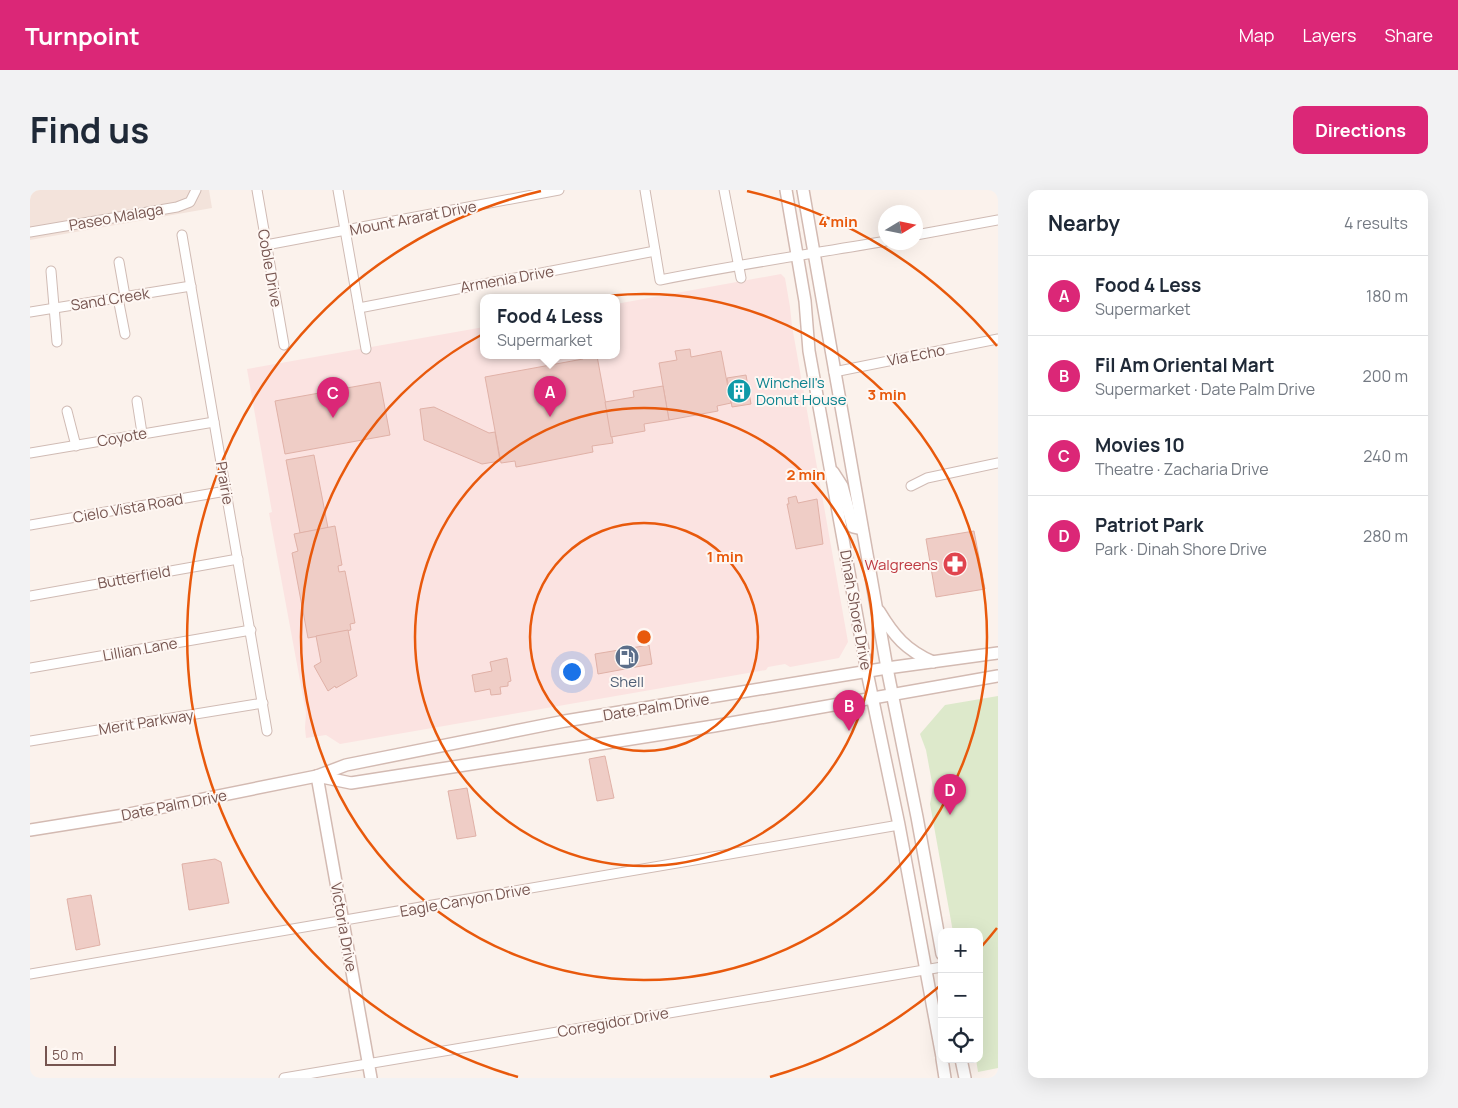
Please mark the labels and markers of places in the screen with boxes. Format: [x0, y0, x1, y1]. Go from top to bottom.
place label: Winchell's Donut House [756, 372, 847, 410]
pin: A [534, 376, 566, 417]
pin: C [317, 377, 349, 418]
building icon: Winchell's Donut House [726, 378, 752, 404]
pharmacy icon: Walgreens [942, 551, 968, 577]
place label: Walgreens [865, 554, 938, 575]
centre of rings [635, 628, 653, 646]
fuel station icon: Shell [614, 644, 640, 670]
place label: Shell [610, 671, 644, 692]
pin: B [833, 690, 865, 731]
pin: D [934, 774, 966, 815]

